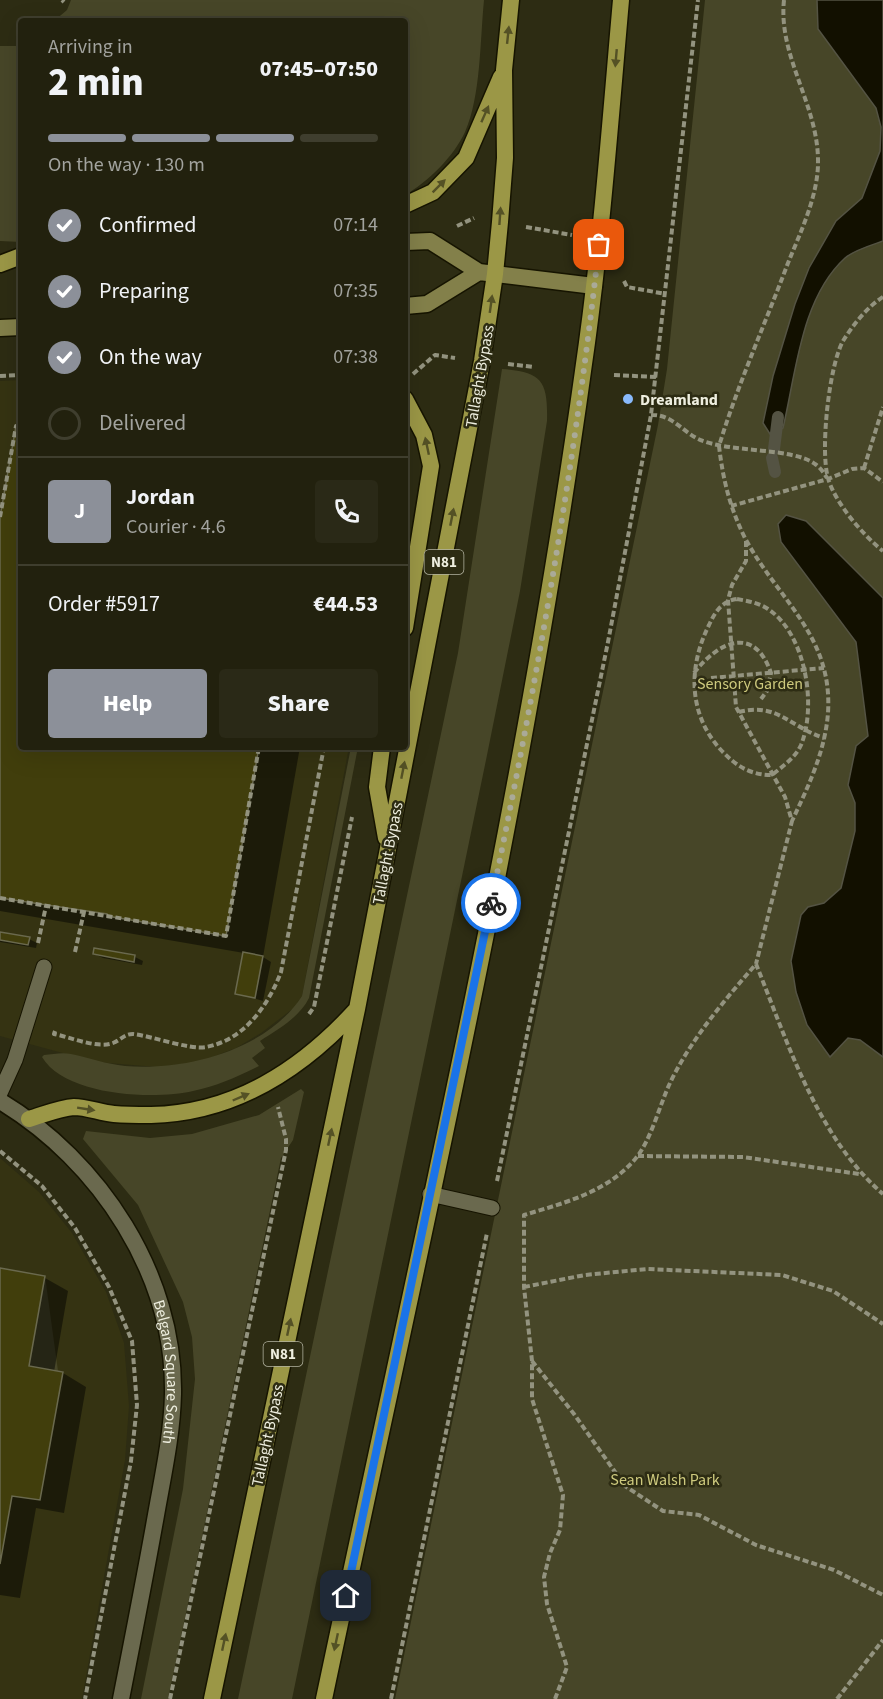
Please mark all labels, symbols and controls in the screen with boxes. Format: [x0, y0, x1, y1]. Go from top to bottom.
one-way arrow [503, 25, 512, 44]
text: Arriving in [48, 33, 133, 61]
one-way arrow [611, 49, 621, 68]
text: 07:45–07:50 [260, 53, 378, 85]
text: 2 min [48, 55, 144, 111]
one-way arrow [480, 105, 489, 122]
text: On the way · 130 m [48, 151, 205, 179]
one-way arrow [431, 179, 445, 193]
one-way arrow [495, 206, 505, 225]
icon: check [48, 209, 81, 242]
text: Confirmed [99, 209, 196, 241]
text: 07:14 [333, 211, 378, 239]
pin [573, 219, 624, 270]
icon: bag [582, 228, 615, 261]
icon: check [48, 275, 81, 308]
text: Preparing [99, 275, 189, 307]
text: 07:35 [333, 277, 378, 305]
one-way arrow [486, 295, 495, 314]
street label: Tallaght Bypass [460, 323, 500, 429]
icon: check [48, 341, 81, 374]
text: On the way [99, 341, 202, 373]
text: 07:38 [333, 343, 378, 371]
place label: Dreamland [640, 389, 718, 411]
marker: Dreamland [621, 392, 635, 406]
text: Delivered [99, 407, 186, 439]
one-way arrow [421, 437, 431, 455]
button: phone [315, 480, 378, 543]
text: Jordan [126, 481, 195, 513]
text: J [74, 495, 85, 527]
one-way arrow [448, 507, 457, 526]
text: Courier · 4.6 [126, 513, 226, 541]
road number: N81 [424, 550, 464, 574]
text: Order #5917 [48, 588, 160, 620]
text: €44.53 [313, 588, 378, 620]
button: Help [48, 669, 207, 738]
button: Share [219, 669, 378, 738]
park label: Sensory Garden [697, 673, 803, 695]
one-way arrow [399, 760, 408, 779]
street label: Tallaght Bypass [367, 800, 409, 906]
courier [461, 873, 521, 933]
icon: bike [475, 887, 508, 920]
one-way arrow [233, 1092, 250, 1101]
one-way arrow [77, 1105, 96, 1114]
one-way arrow [325, 1127, 335, 1146]
street label: Belgard Square South [147, 1297, 183, 1445]
one-way arrow [285, 1318, 294, 1337]
road number: N81 [264, 1342, 302, 1366]
street label: Tallaght Bypass [246, 1382, 290, 1488]
park label: Sean Walsh Park [610, 1469, 720, 1491]
pin [320, 1570, 371, 1621]
icon: home [329, 1579, 362, 1612]
one-way arrow [219, 1632, 229, 1651]
one-way arrow [331, 1633, 340, 1652]

